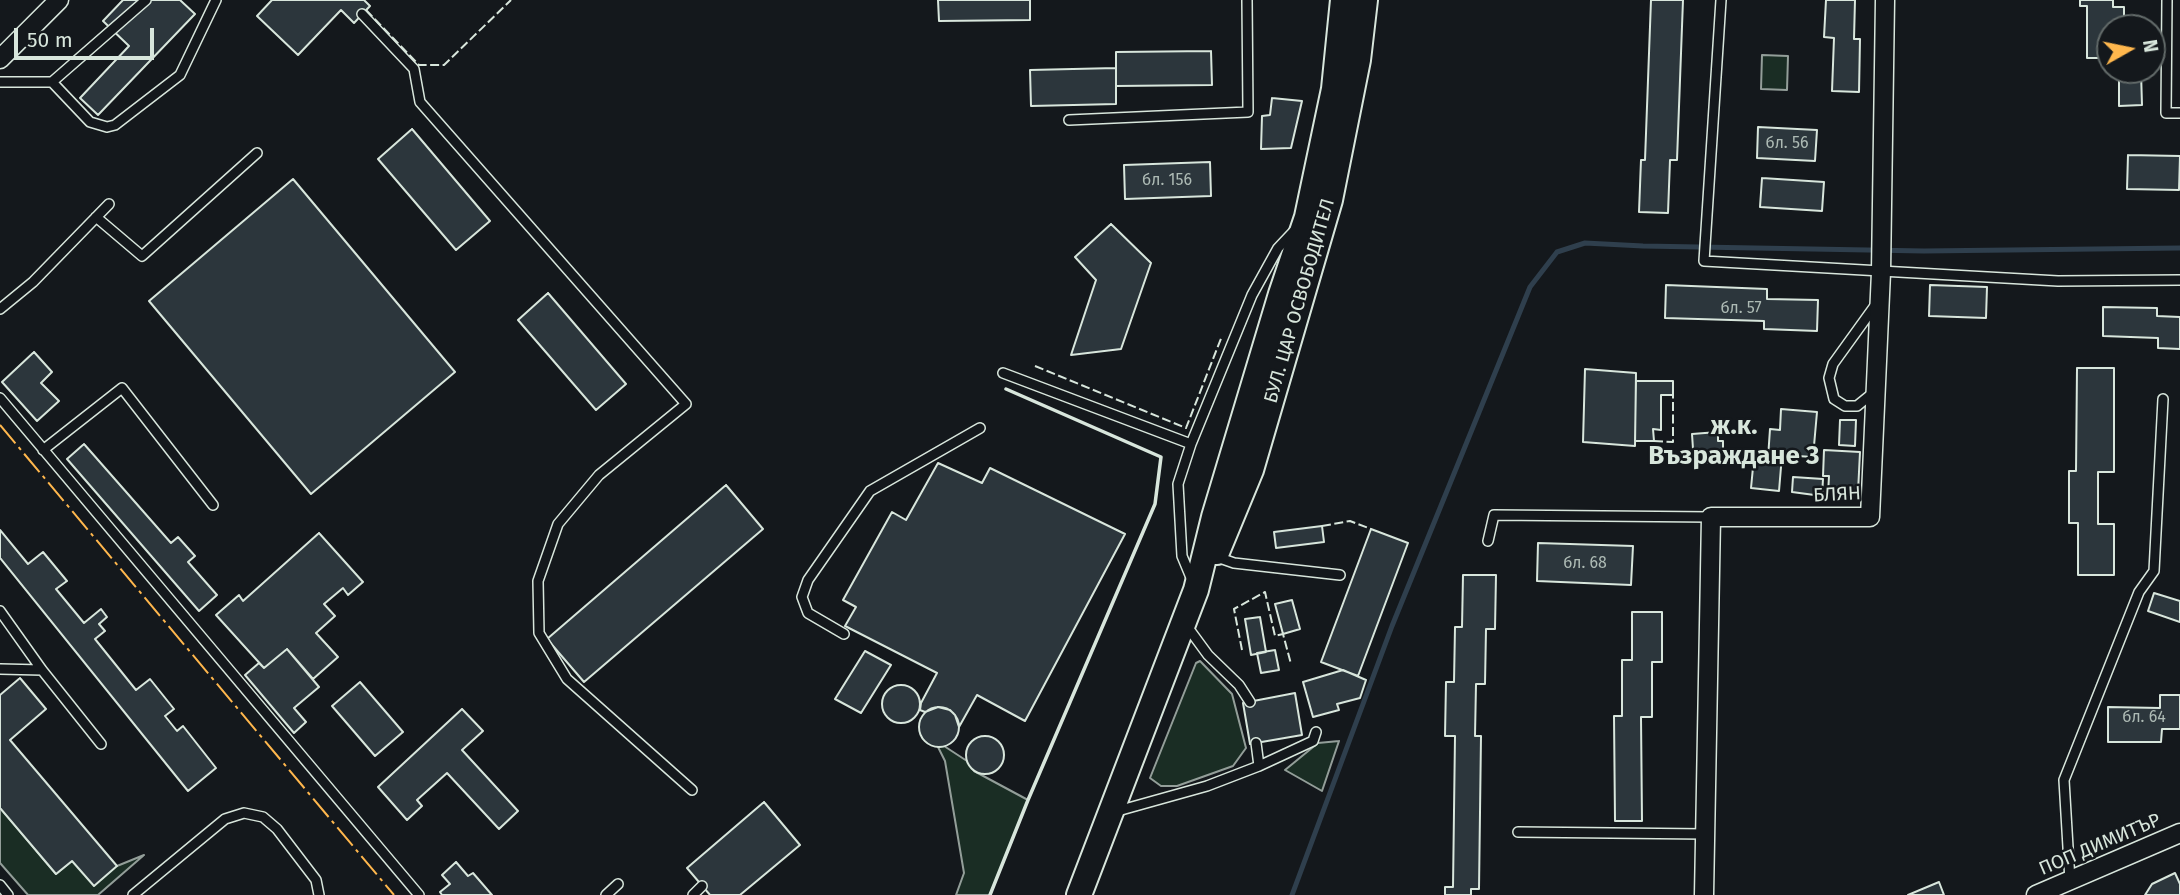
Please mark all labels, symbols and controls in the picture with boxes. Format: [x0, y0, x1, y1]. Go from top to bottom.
scale bar [18, 14, 158, 58]
north arrow [2096, 14, 2166, 84]
text: 50 m [27, 27, 73, 53]
text: N [2138, 38, 2163, 54]
house number: бл. 56 [1766, 134, 1808, 154]
house number: бл. 156 [1142, 171, 1192, 191]
street label: БУЛ. ЦАР ОСВОБОДИТЕЛ [1260, 196, 1340, 406]
house number: бл. 57 [1720, 299, 1762, 319]
district label: ж.к. Възраждане 3 [1648, 411, 1820, 472]
street label: БЛЯН [1813, 482, 1861, 508]
house number: бл. 68 [1563, 554, 1607, 574]
house number: бл. 64 [2122, 708, 2166, 728]
street label: ПОП ДИМИТЪР [2036, 809, 2164, 881]

